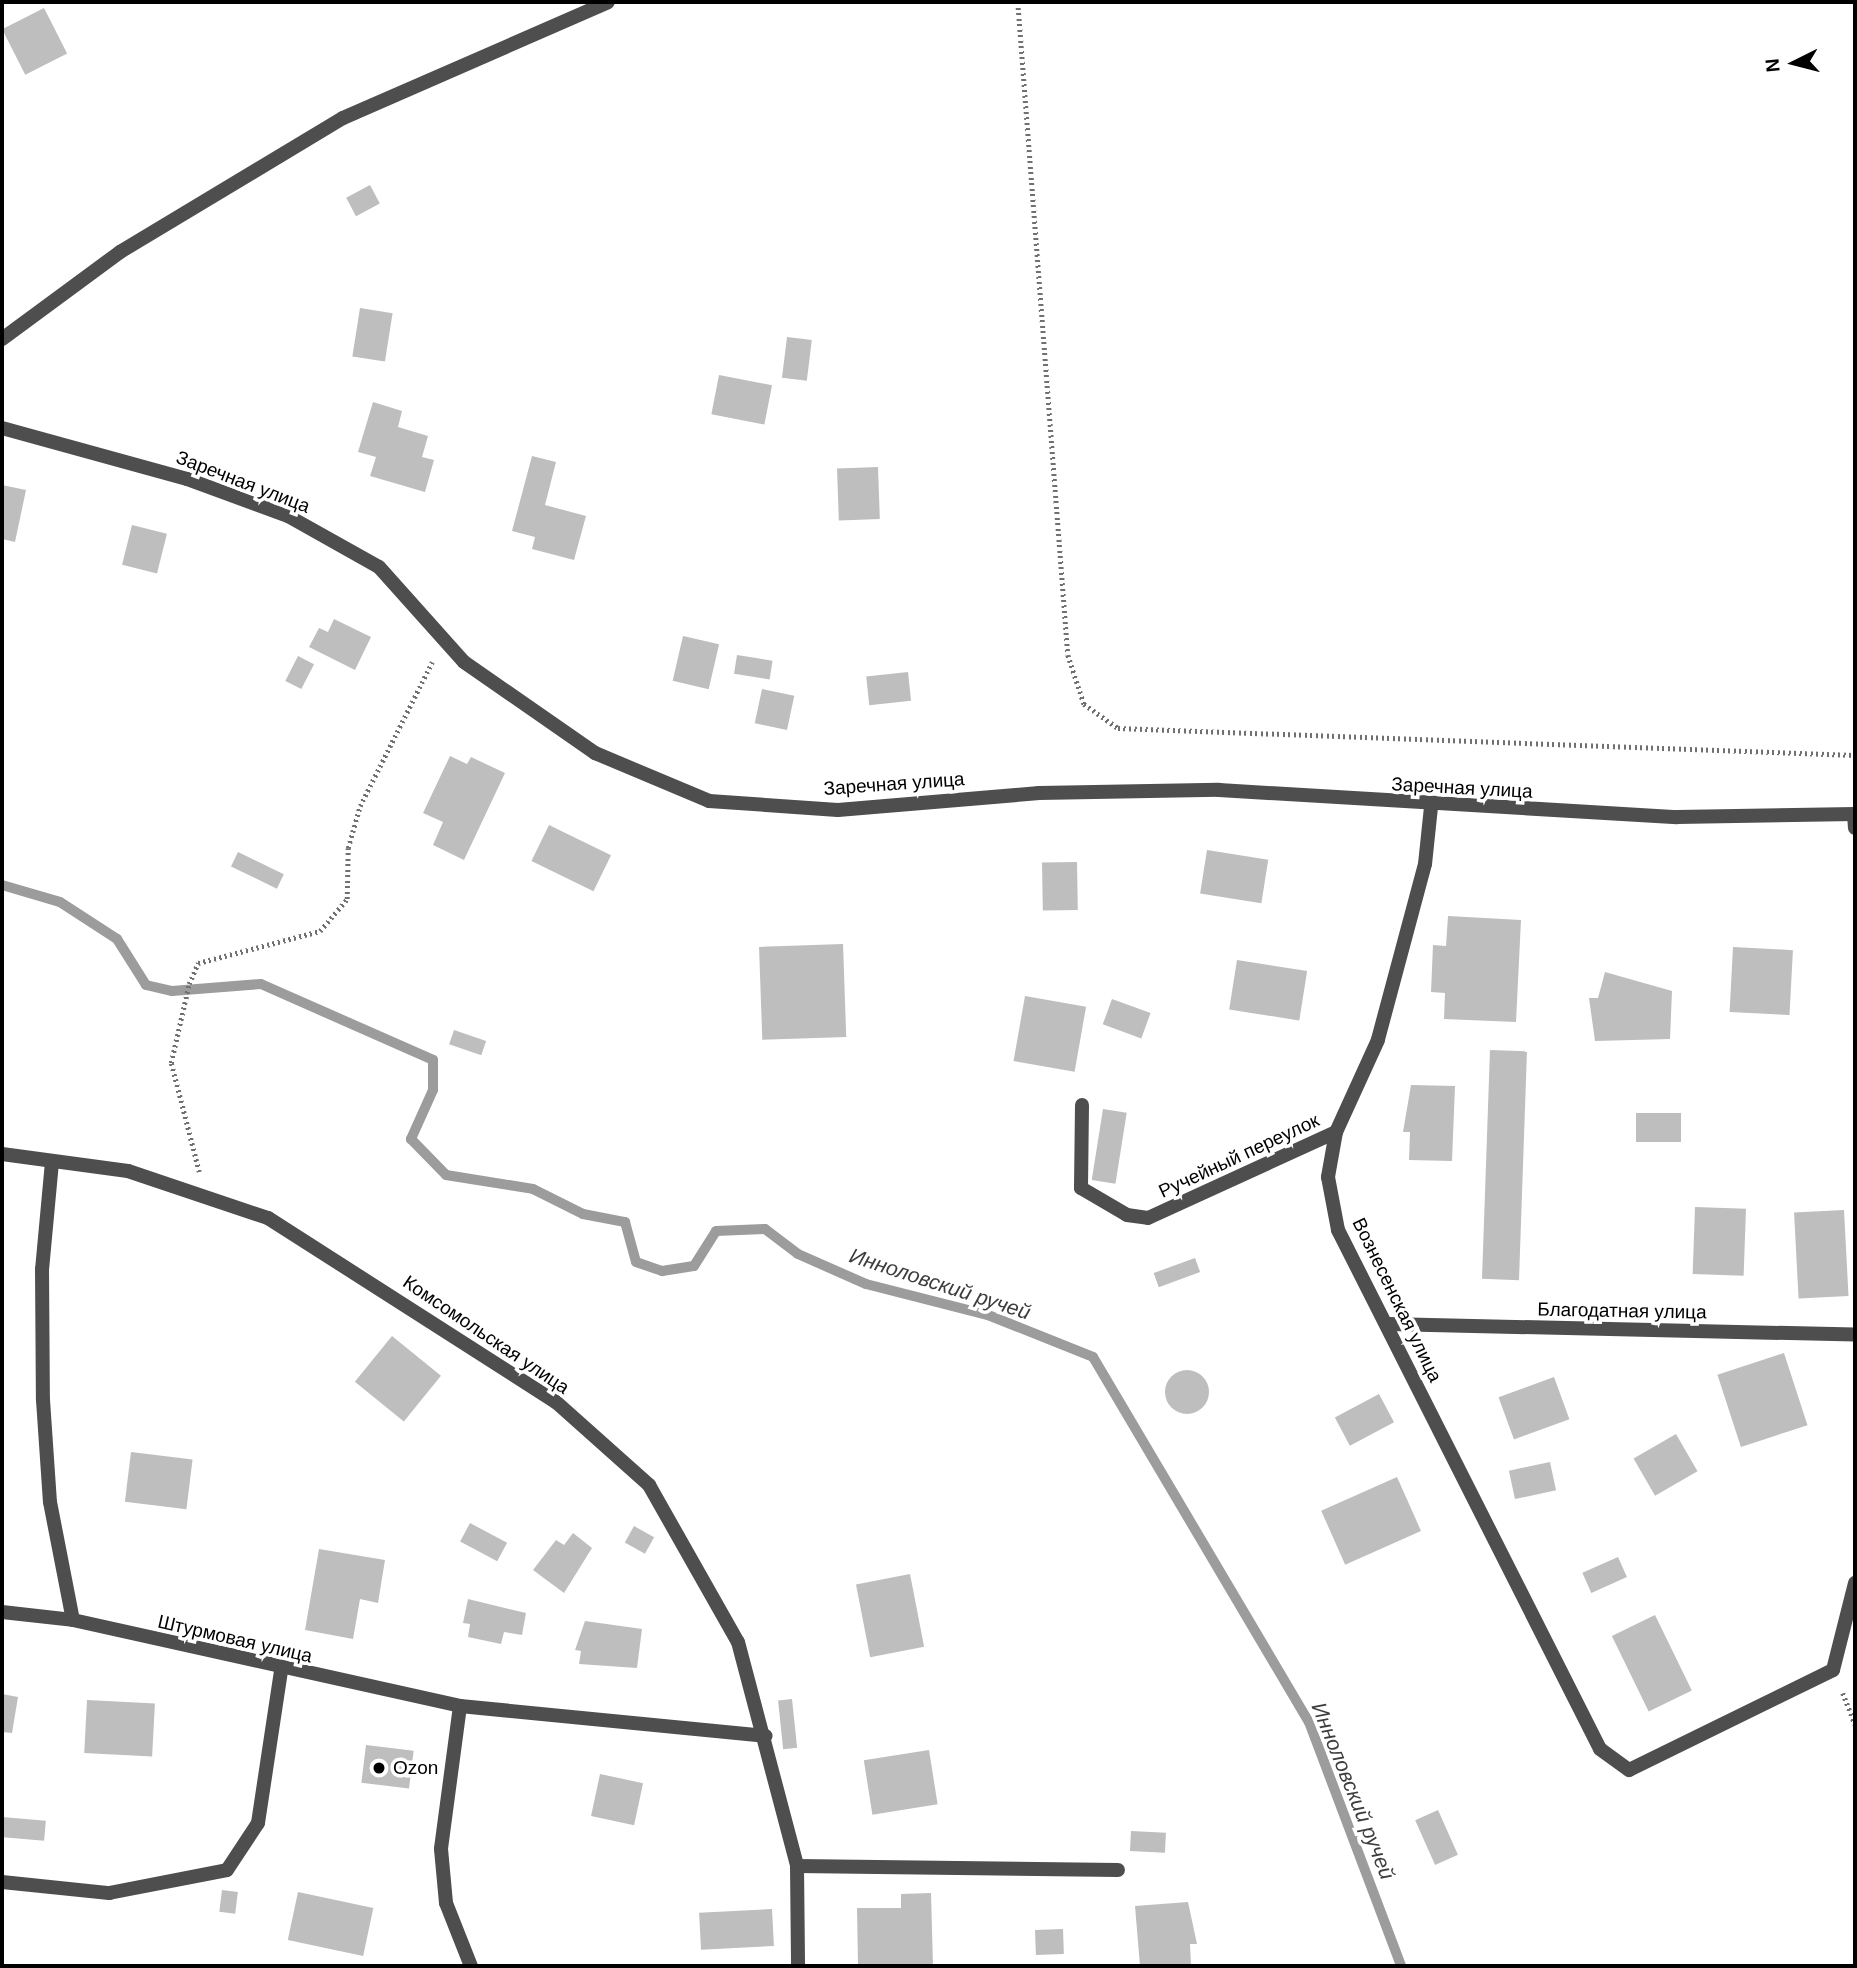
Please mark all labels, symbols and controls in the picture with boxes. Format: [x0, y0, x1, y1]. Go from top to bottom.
north arrow [1759, 28, 1829, 98]
text: N [1761, 57, 1784, 73]
street label: Заречная улица [173, 446, 313, 518]
street label: Заречная улица [823, 768, 965, 800]
street label: Заречная улица [1391, 773, 1533, 803]
street label: Ручейный переулок [1155, 1109, 1323, 1203]
street label: Вознесенская улица [1347, 1214, 1447, 1386]
water label: Инноловский ручей [846, 1243, 1034, 1325]
street label: Комсомольская улица [398, 1271, 574, 1399]
street label: Благодатная улица [1537, 1298, 1707, 1324]
street label: Штурмовая улица [155, 1610, 315, 1668]
water label: Инноловский ручей [1306, 1699, 1400, 1883]
place label: Ozon [393, 1757, 438, 1779]
marker: Ozon [371, 1760, 387, 1776]

